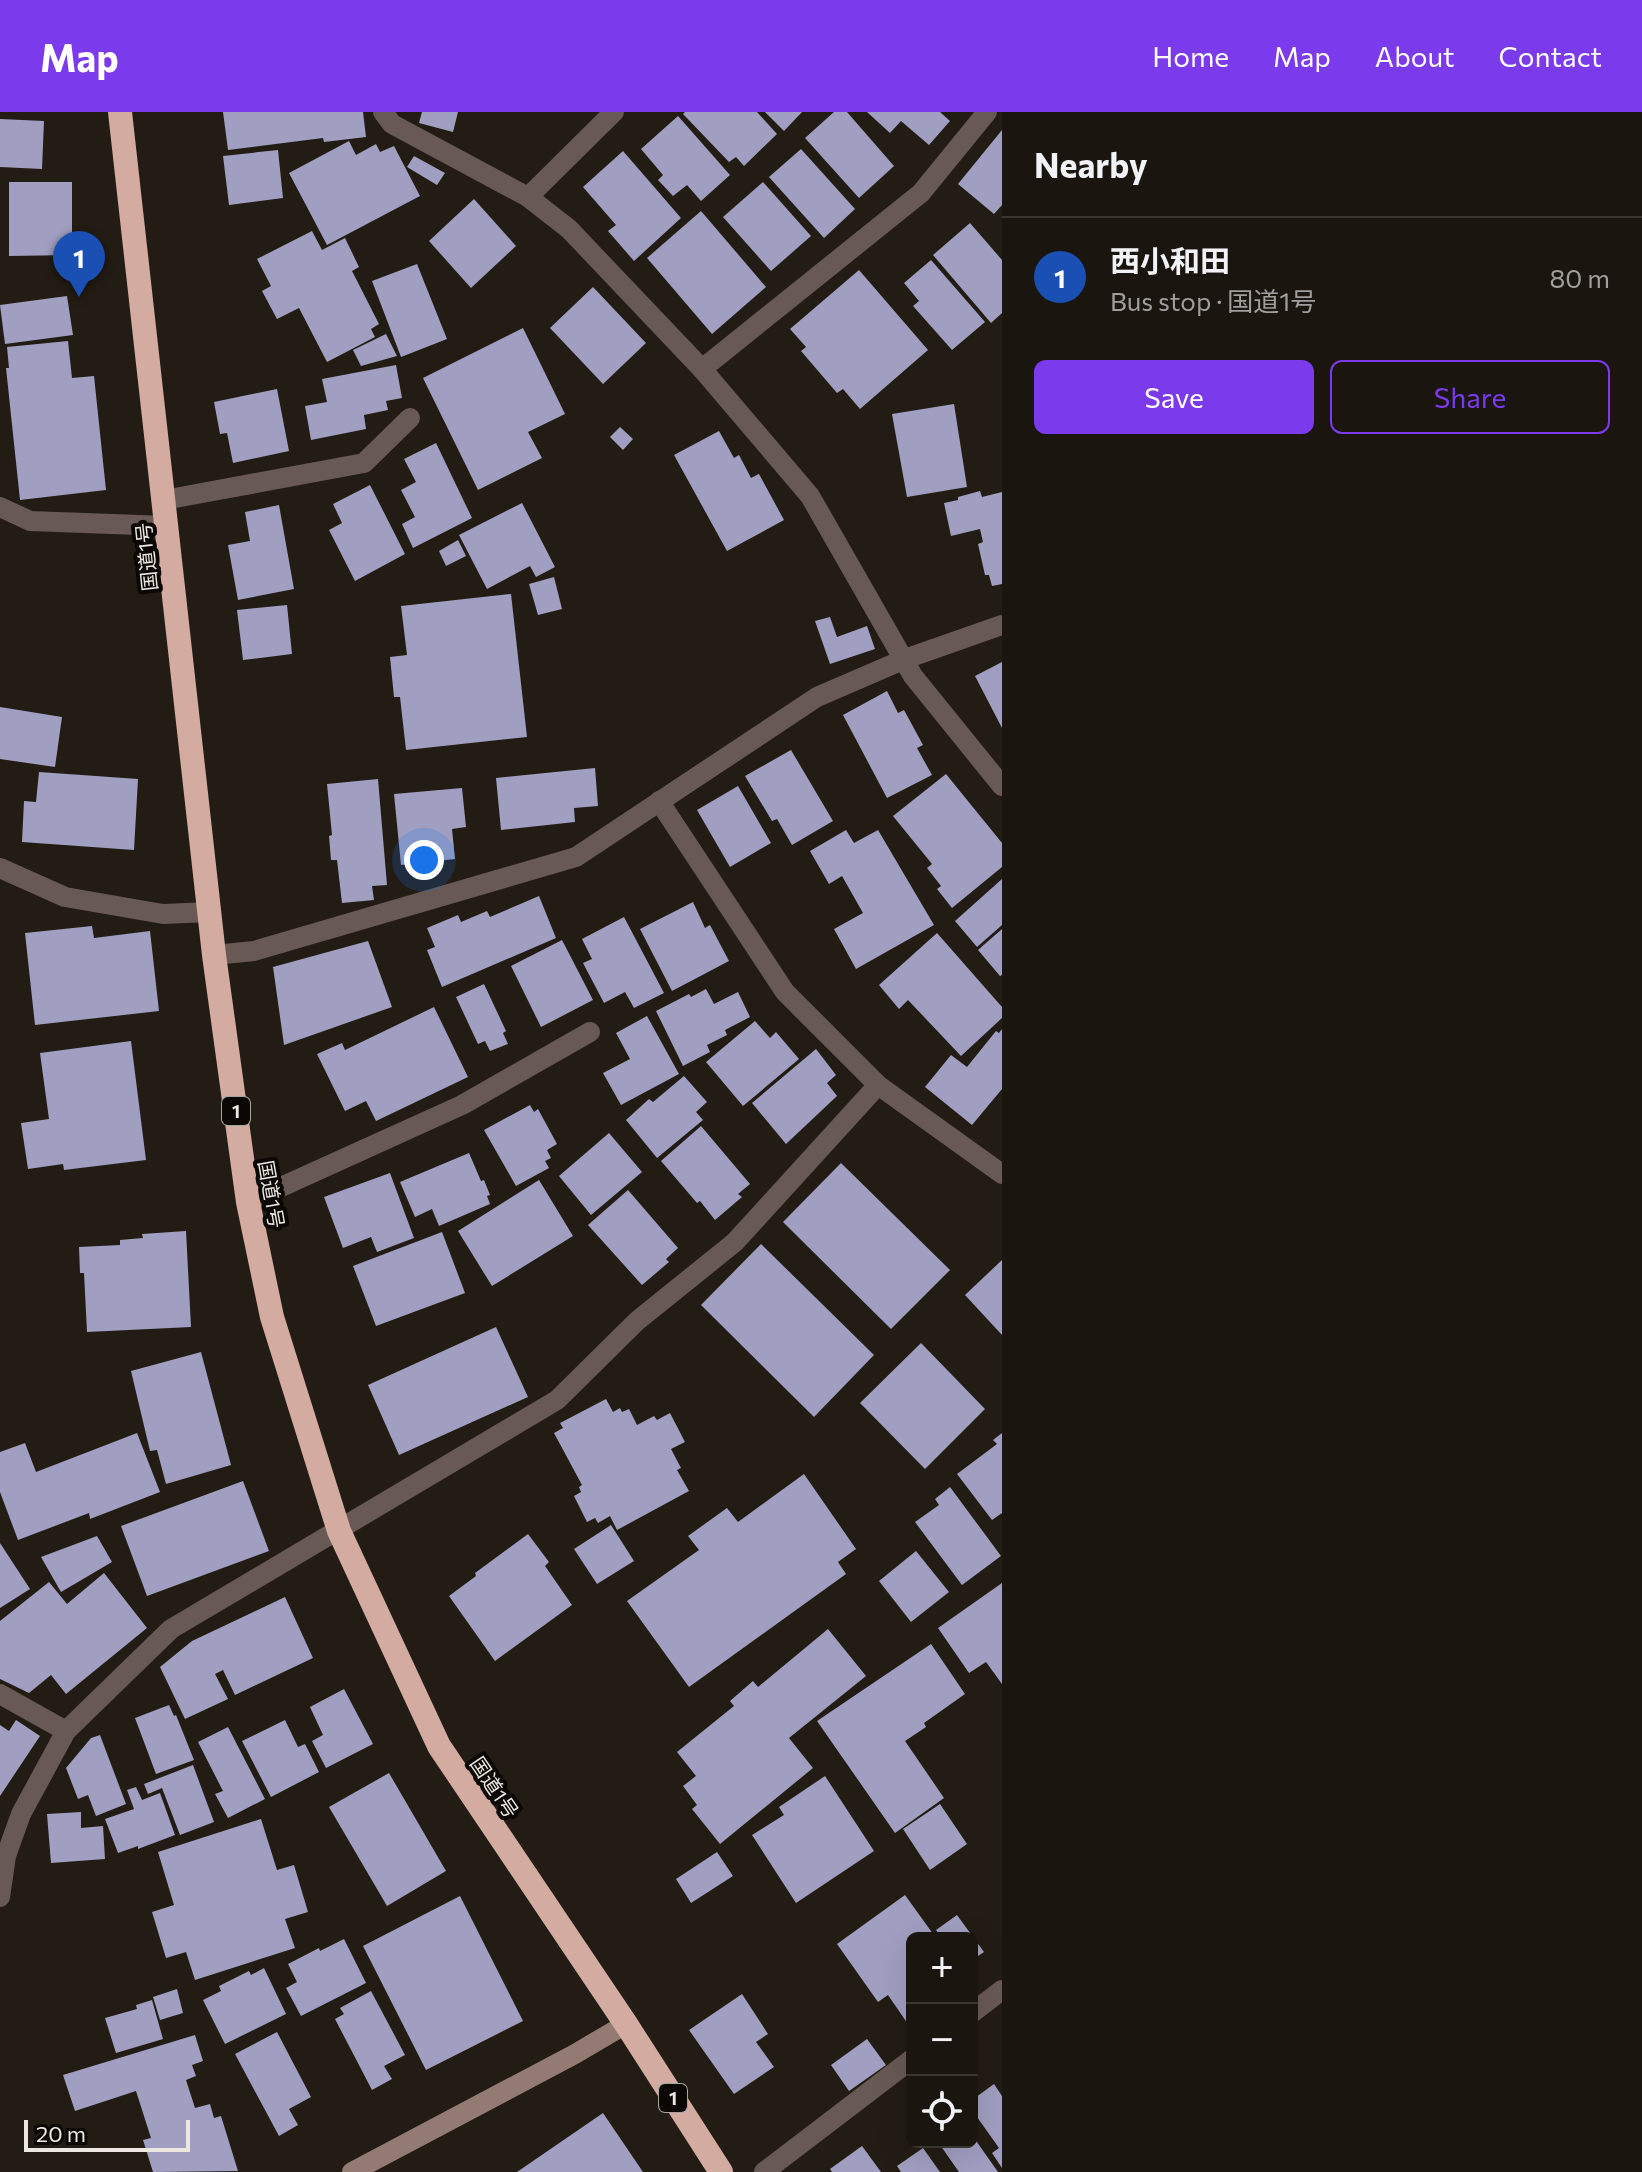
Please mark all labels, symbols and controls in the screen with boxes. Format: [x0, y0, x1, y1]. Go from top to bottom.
text: Map [40, 33, 119, 80]
text: Home [1152, 39, 1229, 73]
text: Map [1273, 39, 1331, 73]
text: About [1375, 39, 1455, 73]
text: Contact [1499, 39, 1602, 73]
text: Nearby [1034, 143, 1148, 185]
pin: 1 [53, 231, 105, 297]
text: 西小和田 [1110, 241, 1230, 278]
text: 1 [1054, 262, 1066, 293]
text: 80 m [1550, 262, 1610, 293]
text: Bus stop · 国道1号 [1110, 285, 1316, 316]
button: Save [1034, 360, 1314, 434]
button: Share [1330, 360, 1610, 434]
street label: 国道1号 [130, 522, 162, 592]
your location [404, 840, 444, 880]
road number: 1 [222, 1097, 250, 1125]
street label: 国道1号 [254, 1158, 290, 1230]
street label: 国道1号 [466, 1752, 524, 1822]
map controls [906, 1932, 978, 2148]
button: + [906, 1932, 978, 2004]
button: − [906, 2004, 978, 2076]
button: locate [906, 2076, 978, 2148]
road number: 1 [659, 2084, 687, 2112]
scale bar [24, 2116, 190, 2152]
text: 20 m [36, 2120, 86, 2147]

